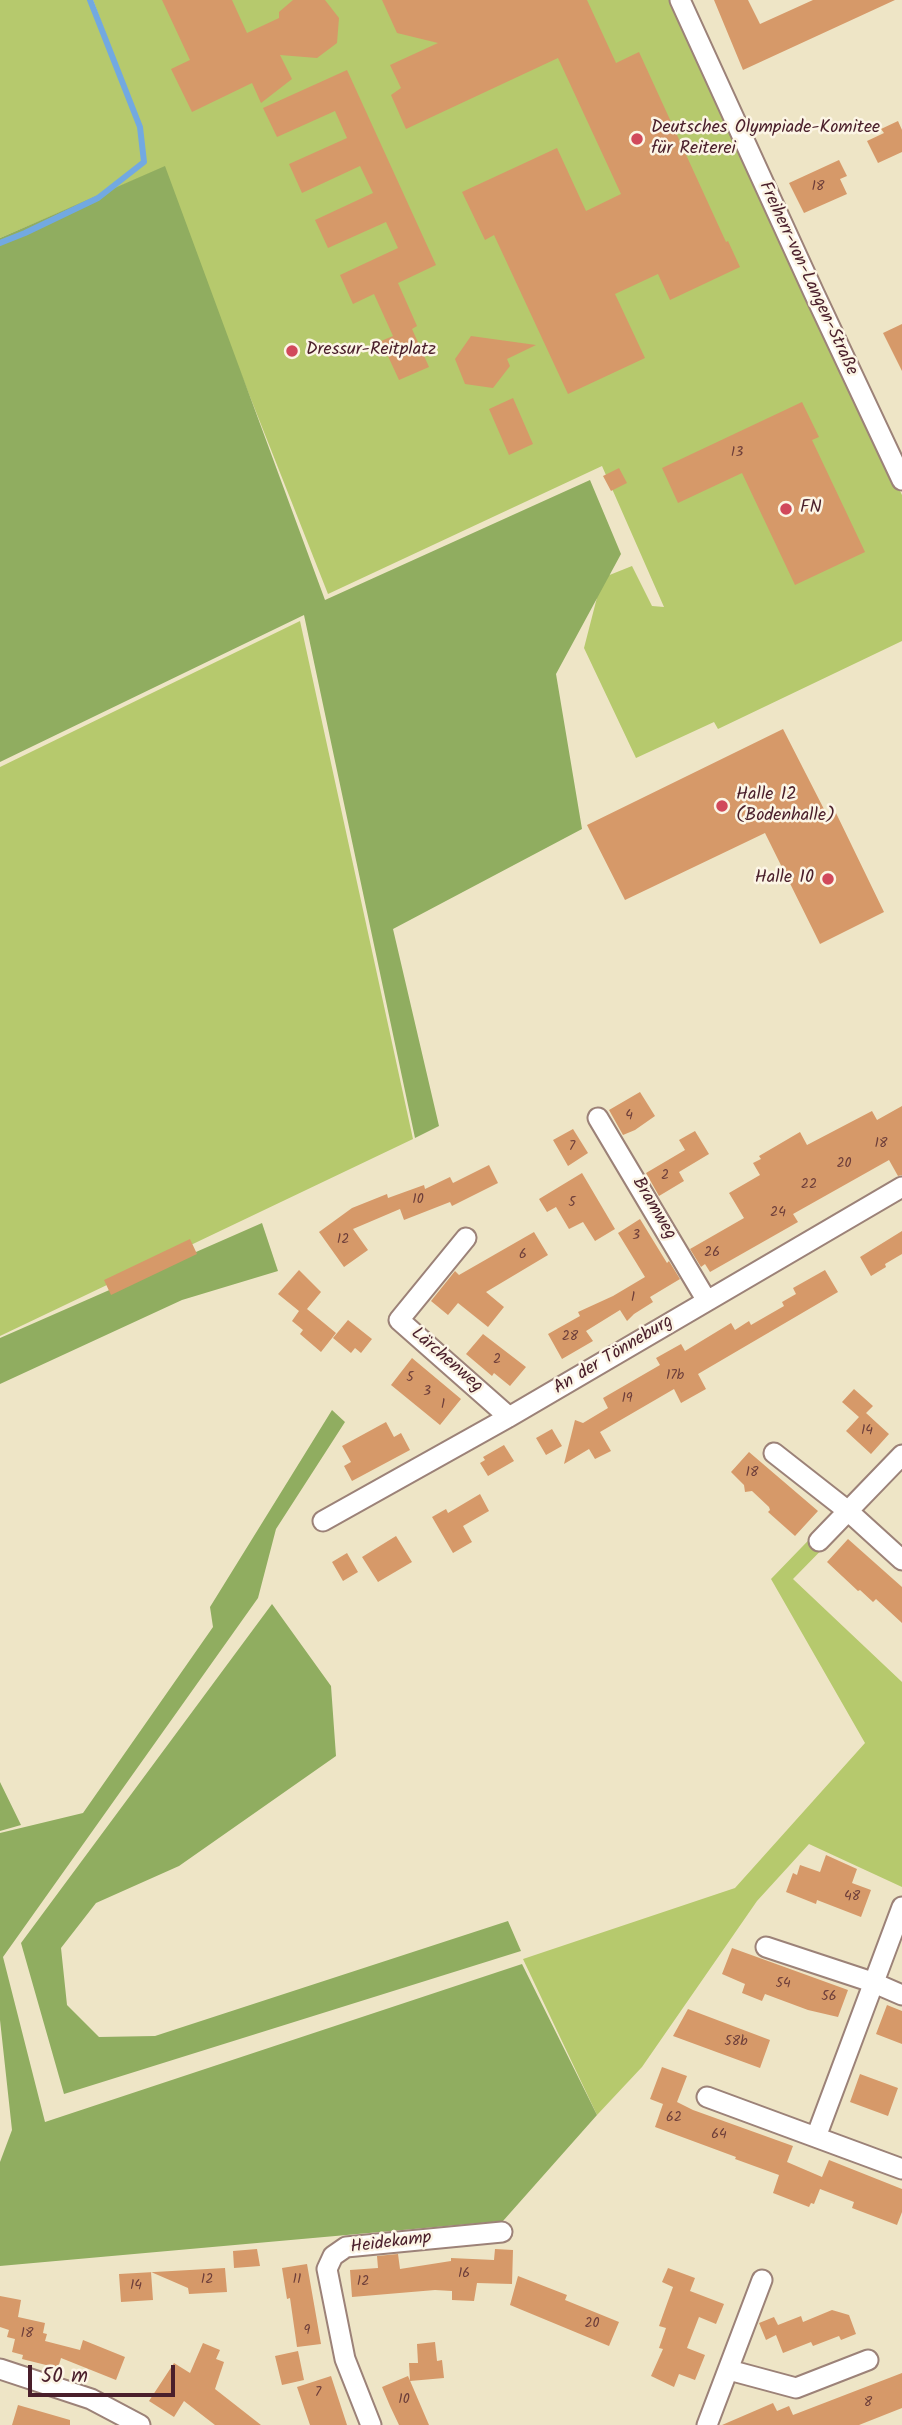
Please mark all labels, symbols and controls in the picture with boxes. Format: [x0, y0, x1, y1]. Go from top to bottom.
place label: Deutsches Olympiade-Komitee für Reiterei [651, 118, 880, 160]
marker: Deutsches Olympiade-Komitee für Reiterei [629, 131, 645, 147]
street label: Freiherr-von-Langen-Straße [753, 179, 861, 379]
house number: 18 [812, 180, 824, 196]
place label: Dressur-Reitplatz [306, 340, 436, 362]
marker: Dressur-Reitplatz [284, 343, 300, 359]
house number: 13 [731, 446, 743, 462]
place label: FN [800, 498, 822, 520]
marker: FN [778, 501, 794, 517]
place label: Halle 12 (Bodenhalle) [736, 785, 835, 828]
marker: Halle 12 (Bodenhalle) [714, 798, 730, 814]
place label: Halle 10 [755, 868, 814, 890]
marker: Halle 10 [820, 871, 836, 887]
house number: 4 [625, 1109, 633, 1125]
house number: 18 [875, 1137, 887, 1153]
house number: 7 [569, 1140, 575, 1156]
house number: 20 [836, 1157, 852, 1173]
house number: 2 [661, 1169, 669, 1185]
street label: Bramweg [626, 1174, 680, 1244]
house number: 22 [801, 1178, 817, 1194]
house number: 10 [412, 1193, 424, 1209]
house number: 5 [568, 1196, 576, 1212]
house number: 24 [770, 1206, 786, 1222]
house number: 3 [632, 1229, 640, 1245]
house number: 12 [337, 1233, 349, 1249]
house number: 26 [704, 1246, 720, 1262]
house number: 6 [519, 1248, 527, 1264]
house number: 1 [631, 1291, 635, 1307]
street label: An der Tönneburg [550, 1312, 678, 1400]
street label: Lärchenweg [406, 1324, 486, 1398]
house number: 28 [562, 1330, 578, 1346]
house number: 2 [493, 1353, 501, 1369]
house number: 17b [666, 1369, 684, 1385]
house number: 5 [406, 1371, 414, 1387]
house number: 3 [423, 1385, 431, 1401]
house number: 19 [621, 1392, 633, 1408]
house number: 1 [441, 1398, 445, 1414]
house number: 14 [861, 1424, 873, 1440]
house number: 18 [746, 1466, 758, 1482]
house number: 48 [844, 1890, 860, 1906]
house number: 54 [775, 1977, 791, 1993]
house number: 56 [821, 1990, 837, 2006]
house number: 58b [724, 2035, 748, 2051]
house number: 62 [666, 2111, 682, 2127]
house number: 64 [711, 2128, 727, 2144]
street label: Heidekamp [349, 2228, 433, 2260]
house number: 16 [458, 2267, 470, 2283]
house number: 12 [201, 2273, 213, 2289]
house number: 11 [293, 2273, 301, 2289]
house number: 12 [357, 2275, 369, 2291]
house number: 14 [130, 2279, 142, 2295]
house number: 20 [584, 2317, 600, 2333]
house number: 9 [304, 2324, 310, 2340]
house number: 18 [21, 2327, 33, 2343]
scale bar [32, 2352, 178, 2396]
text: 50 m [41, 2360, 88, 2393]
house number: 7 [315, 2386, 321, 2402]
house number: 10 [398, 2393, 410, 2409]
house number: 8 [864, 2396, 872, 2412]

